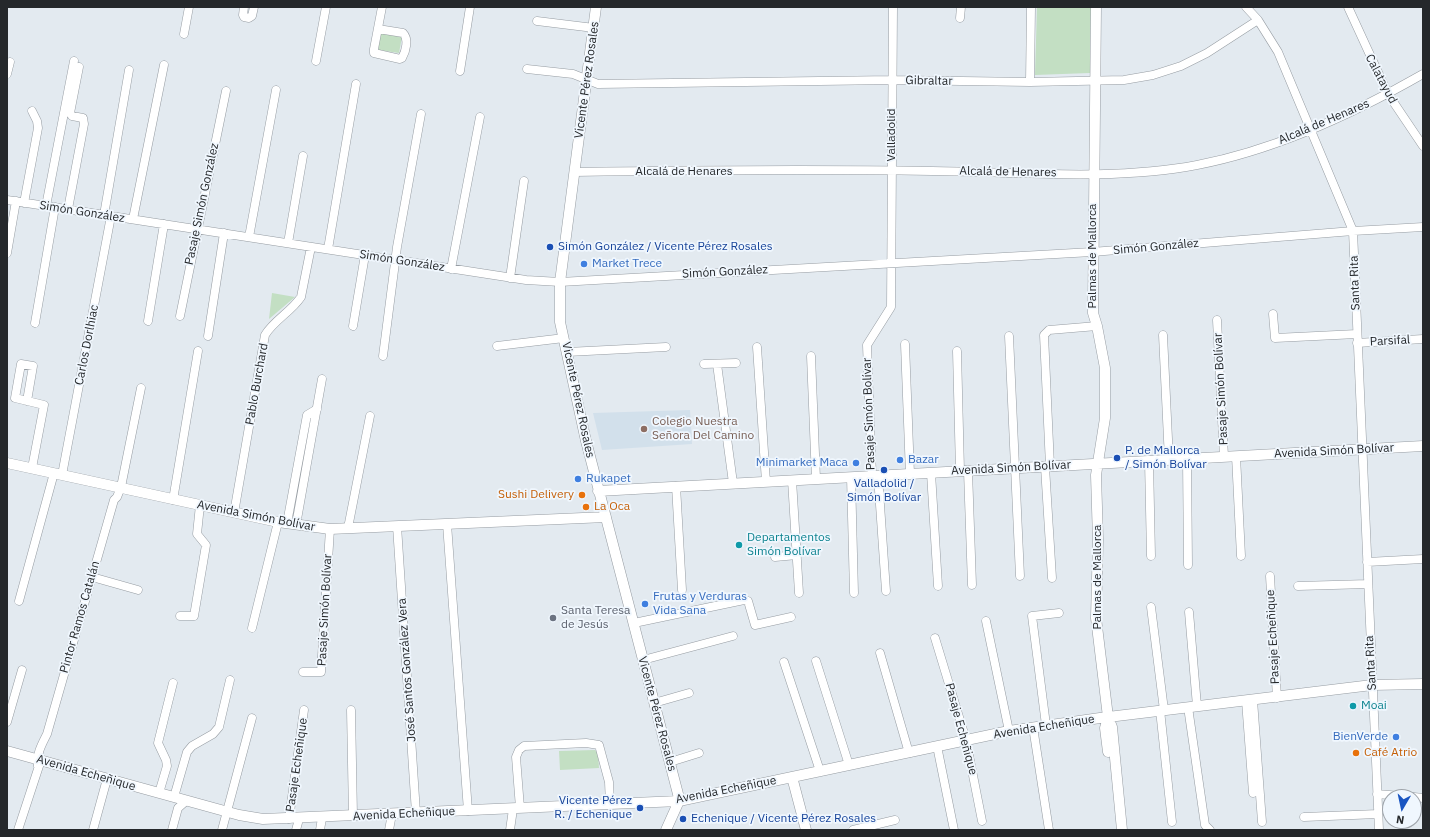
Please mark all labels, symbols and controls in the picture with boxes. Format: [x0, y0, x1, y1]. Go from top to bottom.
street label: Vicente Pérez Rosales [572, 20, 602, 140]
street label: Calatayud [1362, 52, 1400, 106]
street label: Gibraltar [905, 73, 953, 89]
street label: Alcalá de Henares [1276, 96, 1372, 148]
street label: Valladolid [885, 108, 899, 162]
street label: Pasaje Simón González [182, 142, 222, 266]
street label: Alcalá de Henares [959, 164, 1057, 180]
street label: Alcalá de Henares [635, 165, 733, 179]
street label: Simón González [38, 198, 126, 226]
street label: Palmas de Mallorca [1086, 204, 1100, 308]
street label: Simón González [1113, 236, 1199, 258]
place label: Simón González / Vicente Pérez Rosales [558, 240, 773, 254]
marker: Simón González / Vicente Pérez Rosales [545, 242, 555, 252]
street label: Simón González [358, 247, 446, 275]
street label: Santa Rita [1347, 255, 1363, 311]
place label: Market Trece [592, 257, 662, 271]
marker: Market Trece [579, 259, 589, 269]
street label: Simón González [682, 263, 768, 281]
street label: Carlos Dorlhiac [72, 304, 102, 386]
street label: Pasaje Simón Bolívar [1211, 332, 1231, 446]
street label: Parsifal [1369, 333, 1411, 349]
street label: Vicente Pérez Rosales [559, 341, 597, 459]
street label: Pablo Burchard [243, 342, 271, 426]
street label: Pasaje Simón Bolívar [860, 358, 878, 470]
place label: Colegio Nuestra Señora Del Camino [652, 415, 754, 443]
marker: Colegio Nuestra Señora Del Camino [639, 424, 649, 434]
street label: Avenida Simón Bolívar [1274, 441, 1394, 461]
place label: P. de Mallorca / Simón Bolívar [1125, 444, 1207, 472]
place label: Bazar [908, 453, 939, 467]
marker: P. de Mallorca / Simón Bolívar [1112, 453, 1122, 463]
marker: Bazar [895, 455, 905, 465]
place label: Minimarket Maca [756, 456, 848, 470]
marker: Minimarket Maca [851, 458, 861, 468]
street label: Avenida Simón Bolívar [951, 458, 1071, 478]
marker: Valladolid / Simón Bolívar [879, 465, 889, 475]
place label: Rukapet [586, 472, 631, 486]
marker: Rukapet [573, 474, 583, 484]
place label: Valladolid / Simón Bolívar [847, 477, 921, 505]
place label: Sushi Delivery [498, 488, 574, 502]
marker: Sushi Delivery [577, 490, 587, 500]
street label: Avenida Simón Bolívar [196, 497, 316, 535]
place label: La Oca [594, 500, 630, 514]
marker: La Oca [581, 502, 591, 512]
street label: Palmas de Mallorca [1091, 525, 1105, 629]
place label: Departamentos Simón Bolívar [747, 531, 831, 559]
marker: Departamentos Simón Bolívar [734, 540, 744, 550]
street label: Pasaje Simón Bolívar [315, 553, 335, 667]
street label: Pintor Ramos Catalán [57, 559, 103, 675]
street label: Pasaje Echeñique [1263, 589, 1283, 685]
place label: Frutas y Verduras Vida Sana [653, 590, 747, 618]
street label: José Santos González Vera [395, 598, 419, 742]
marker: Frutas y Verduras Vida Sana [640, 599, 650, 609]
place label: Santa Teresa de Jesús [561, 604, 631, 632]
marker: Santa Teresa de Jesús [548, 613, 558, 623]
street label: Santa Rita [1362, 635, 1380, 691]
street label: Vicente Pérez Rosales [635, 655, 679, 773]
street label: Pasaje Echeñique [942, 681, 980, 777]
place label: Moai [1361, 699, 1387, 713]
marker: Moai [1348, 701, 1358, 711]
street label: Avenida Echeñique [992, 712, 1096, 742]
street label: Pasaje Echeñique [283, 717, 311, 813]
place label: BienVerde [1333, 730, 1388, 744]
marker: BienVerde [1391, 732, 1401, 742]
place label: Café Atrio [1364, 746, 1417, 760]
marker: Café Atrio [1351, 748, 1361, 758]
street label: Avenida Echeñique [35, 752, 137, 794]
street label: Avenida Echeñique [674, 773, 778, 807]
north arrow [1382, 789, 1422, 829]
place label: Vicente Pérez R. / Echenique [554, 794, 632, 822]
marker: Vicente Pérez R. / Echenique [635, 803, 645, 813]
street label: Avenida Echeñique [353, 804, 455, 824]
place label: Echenique / Vicente Pérez Rosales [691, 812, 876, 826]
text: N [1395, 812, 1405, 827]
marker: Echenique / Vicente Pérez Rosales [678, 814, 688, 824]

